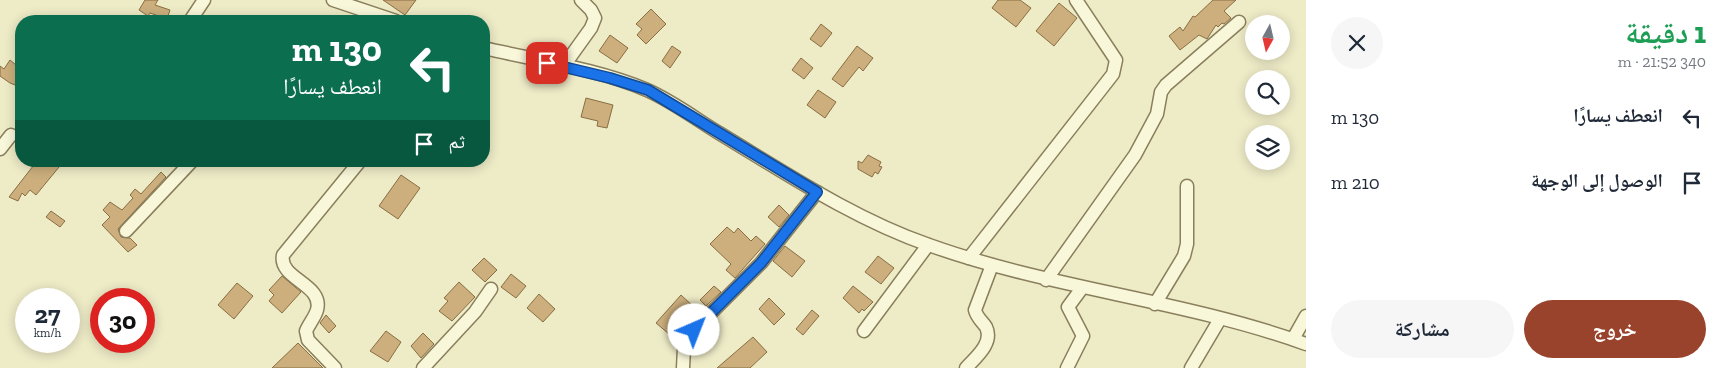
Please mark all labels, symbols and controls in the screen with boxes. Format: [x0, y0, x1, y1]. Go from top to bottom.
north arrow [1245, 15, 1290, 60]
map controls [1245, 15, 1290, 170]
text: 1 دقيقة [1625, 15, 1706, 51]
button: close [1331, 17, 1383, 69]
text: 130 m [292, 28, 382, 70]
icon: left [400, 35, 465, 100]
pin [526, 42, 568, 84]
icon: arrive [533, 49, 561, 77]
text: 340 m · 21:52 [1618, 52, 1706, 71]
button: search [1245, 70, 1290, 115]
text: انعطف يسارًا [283, 73, 382, 100]
text: انعطف يسارًا [1573, 104, 1663, 127]
icon: left [1678, 104, 1706, 132]
text: 130 m [1331, 106, 1379, 129]
button: layers [1245, 125, 1290, 170]
icon: arrive [410, 130, 438, 158]
text: ثم [448, 130, 465, 153]
text: الوصول إلى الوجهة [1531, 169, 1663, 192]
icon: arrive [1678, 169, 1706, 197]
text: 210 m [1331, 171, 1380, 194]
speed limit sign: 30 [90, 288, 155, 353]
text: 27 [35, 299, 60, 329]
button: مشاركة [1331, 300, 1514, 358]
button: خروج [1524, 300, 1706, 358]
position arrow [667, 303, 719, 355]
text: km/h [34, 326, 61, 340]

